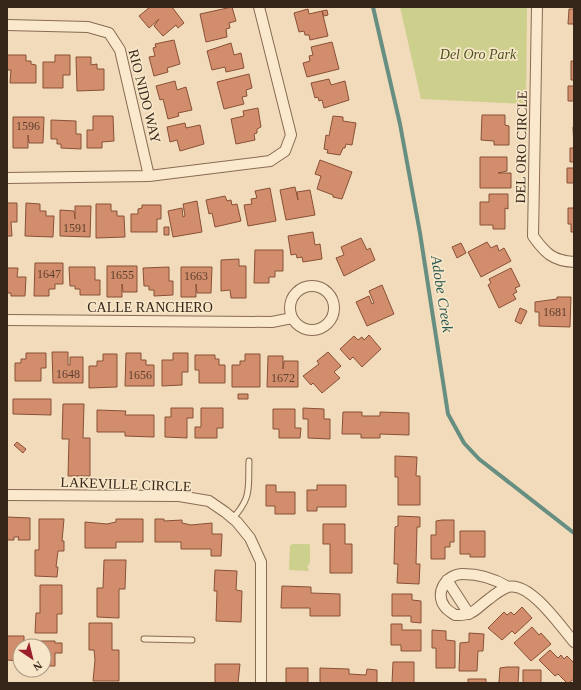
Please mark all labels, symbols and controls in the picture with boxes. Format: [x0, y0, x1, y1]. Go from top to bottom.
park label: Del Oro Park [439, 47, 517, 62]
street label: RIO NIDO WAY [126, 48, 163, 145]
street label: DEL ORO CIRCLE [513, 90, 530, 204]
house number: 1596 [16, 119, 40, 133]
house number: 1591 [63, 221, 87, 235]
water label: Adobe Creek [428, 254, 456, 334]
house number: 1647 [37, 267, 61, 281]
house number: 1655 [110, 268, 134, 282]
house number: 1663 [184, 269, 208, 283]
street label: CALLE RANCHERO [87, 300, 213, 315]
house number: 1681 [543, 305, 567, 319]
house number: 1648 [56, 367, 80, 381]
house number: 1656 [128, 368, 152, 382]
house number: 1672 [271, 371, 295, 385]
street label: LAKEVILLE CIRCLE [60, 475, 192, 494]
north arrow [12, 638, 52, 678]
text: N [31, 659, 44, 673]

